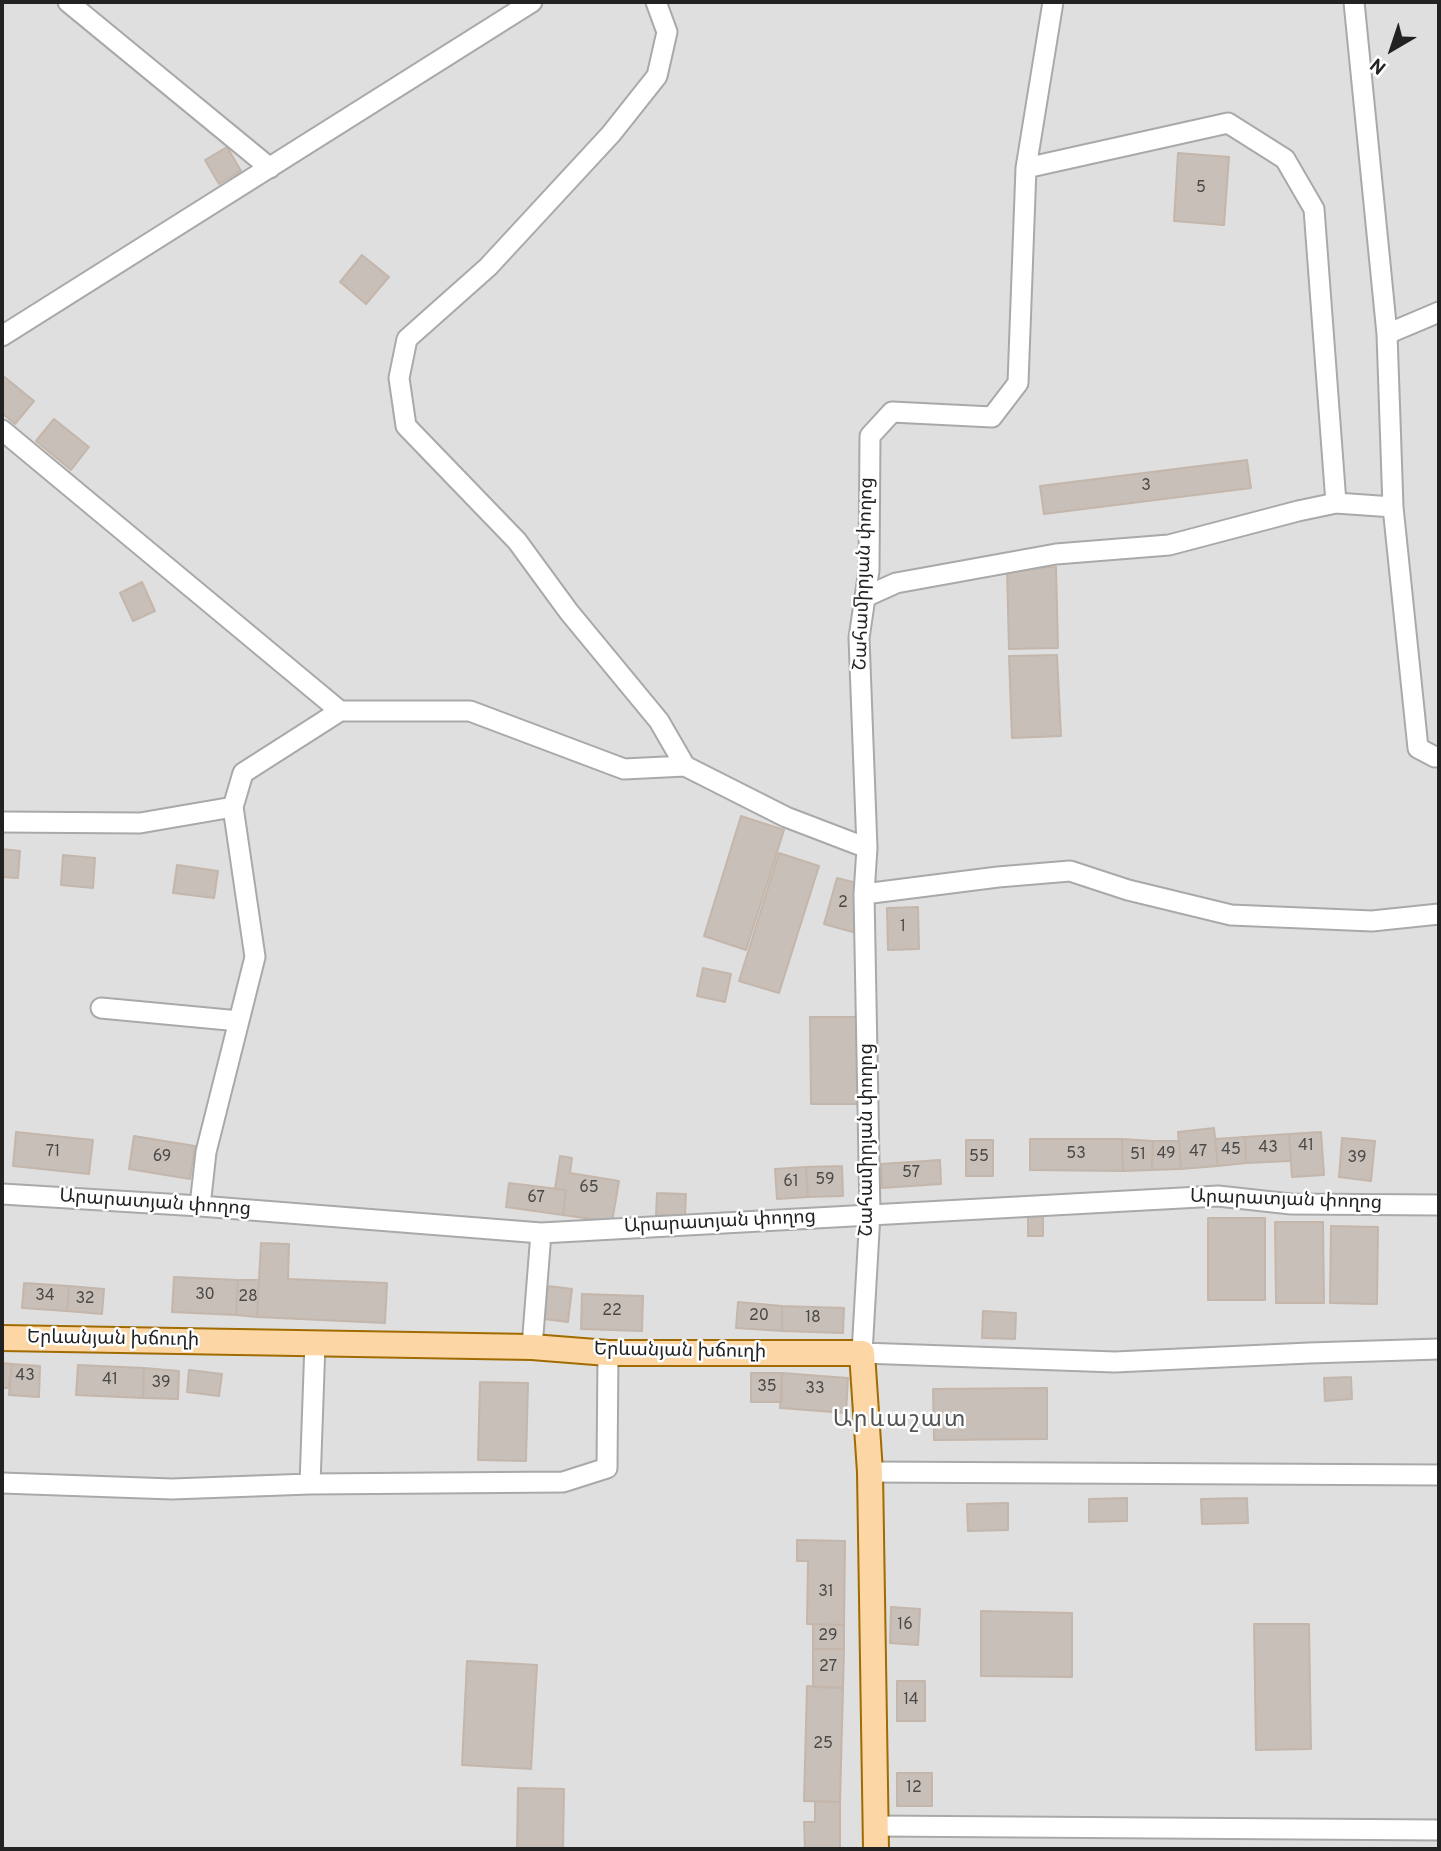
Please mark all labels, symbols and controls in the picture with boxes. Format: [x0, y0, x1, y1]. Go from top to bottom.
north arrow [1357, 14, 1427, 84]
text: N [1366, 52, 1392, 79]
house number: 5 [1196, 179, 1206, 199]
street label: Շահամիրյան փողոց [850, 477, 880, 671]
house number: 3 [1141, 477, 1151, 497]
house number: 2 [838, 894, 848, 914]
house number: 1 [900, 918, 906, 938]
street label: Շահամիրյան փողոց [857, 1043, 879, 1237]
house number: 41 [1298, 1137, 1314, 1157]
house number: 43 [1258, 1139, 1278, 1159]
house number: 45 [1221, 1141, 1241, 1161]
house number: 71 [46, 1143, 60, 1163]
house number: 47 [1189, 1143, 1207, 1163]
house number: 53 [1066, 1145, 1086, 1165]
house number: 49 [1156, 1145, 1176, 1165]
house number: 51 [1130, 1146, 1146, 1166]
house number: 69 [153, 1148, 171, 1168]
house number: 55 [969, 1148, 989, 1168]
house number: 39 [1348, 1149, 1366, 1169]
house number: 57 [902, 1164, 920, 1184]
house number: 59 [815, 1171, 835, 1191]
house number: 61 [783, 1173, 799, 1193]
house number: 65 [579, 1179, 599, 1199]
street label: Արարատյան փողոց [58, 1186, 252, 1222]
street label: Արարատյան փողոց [1190, 1186, 1382, 1216]
house number: 67 [527, 1189, 545, 1209]
street label: Արարատյան փողոց [623, 1207, 817, 1239]
house number: 30 [195, 1286, 215, 1306]
house number: 34 [35, 1287, 55, 1307]
house number: 28 [238, 1288, 258, 1308]
house number: 32 [75, 1290, 95, 1310]
house number: 22 [602, 1302, 622, 1322]
house number: 20 [749, 1307, 769, 1327]
house number: 18 [805, 1309, 821, 1329]
street label: Երևանյան խճուղի [27, 1327, 199, 1353]
street label: Երևանյան խճուղի [594, 1339, 766, 1365]
house number: 43 [15, 1367, 35, 1387]
house number: 41 [102, 1371, 118, 1391]
house number: 39 [152, 1374, 170, 1394]
house number: 35 [757, 1378, 777, 1398]
house number: 33 [805, 1380, 825, 1400]
district label: Արևաշատ [834, 1407, 966, 1435]
house number: 31 [818, 1583, 834, 1603]
house number: 16 [897, 1616, 913, 1636]
house number: 29 [818, 1627, 838, 1647]
house number: 27 [819, 1658, 837, 1678]
house number: 14 [903, 1691, 919, 1711]
house number: 25 [813, 1735, 833, 1755]
house number: 12 [906, 1779, 922, 1799]

